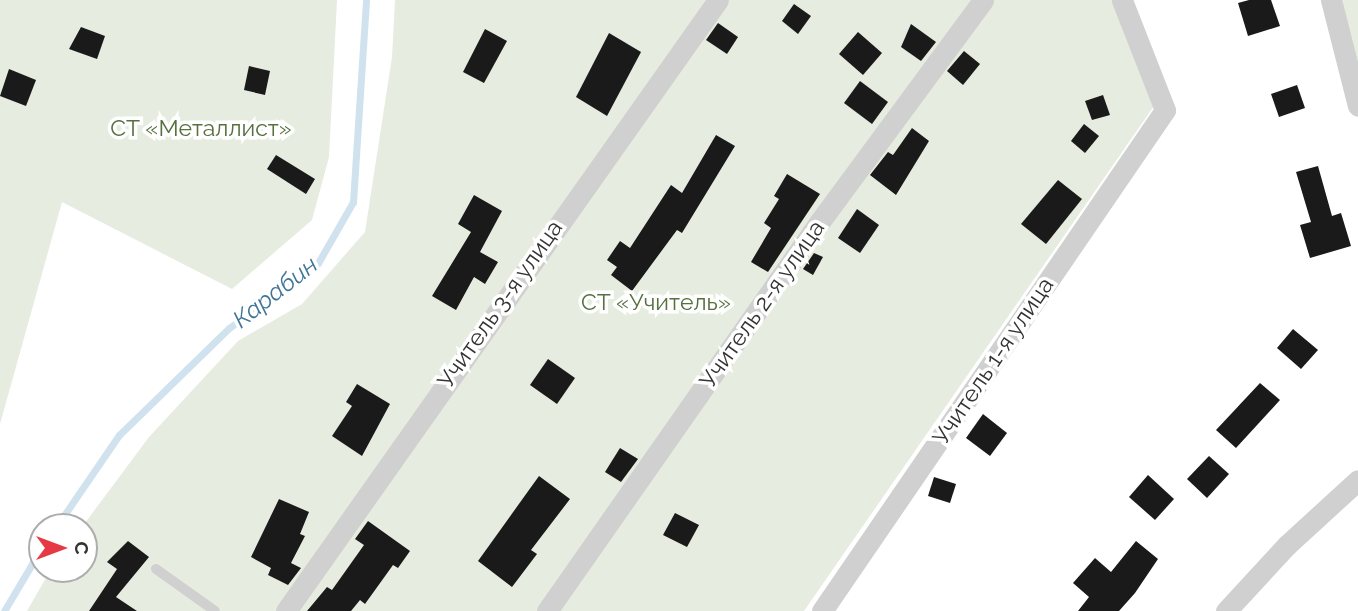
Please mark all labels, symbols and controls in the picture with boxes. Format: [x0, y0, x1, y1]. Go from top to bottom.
park label: СТ «Металлист» [110, 114, 292, 142]
street label: Учитель 3-я улица [432, 215, 568, 393]
street label: Учитель 2-я улица [694, 215, 830, 393]
water label: Карабин [227, 250, 323, 334]
street label: Учитель 1-я улица [927, 272, 1059, 450]
park label: СТ «Учитель» [581, 288, 731, 316]
north arrow [28, 513, 98, 583]
text: С [71, 541, 93, 555]

